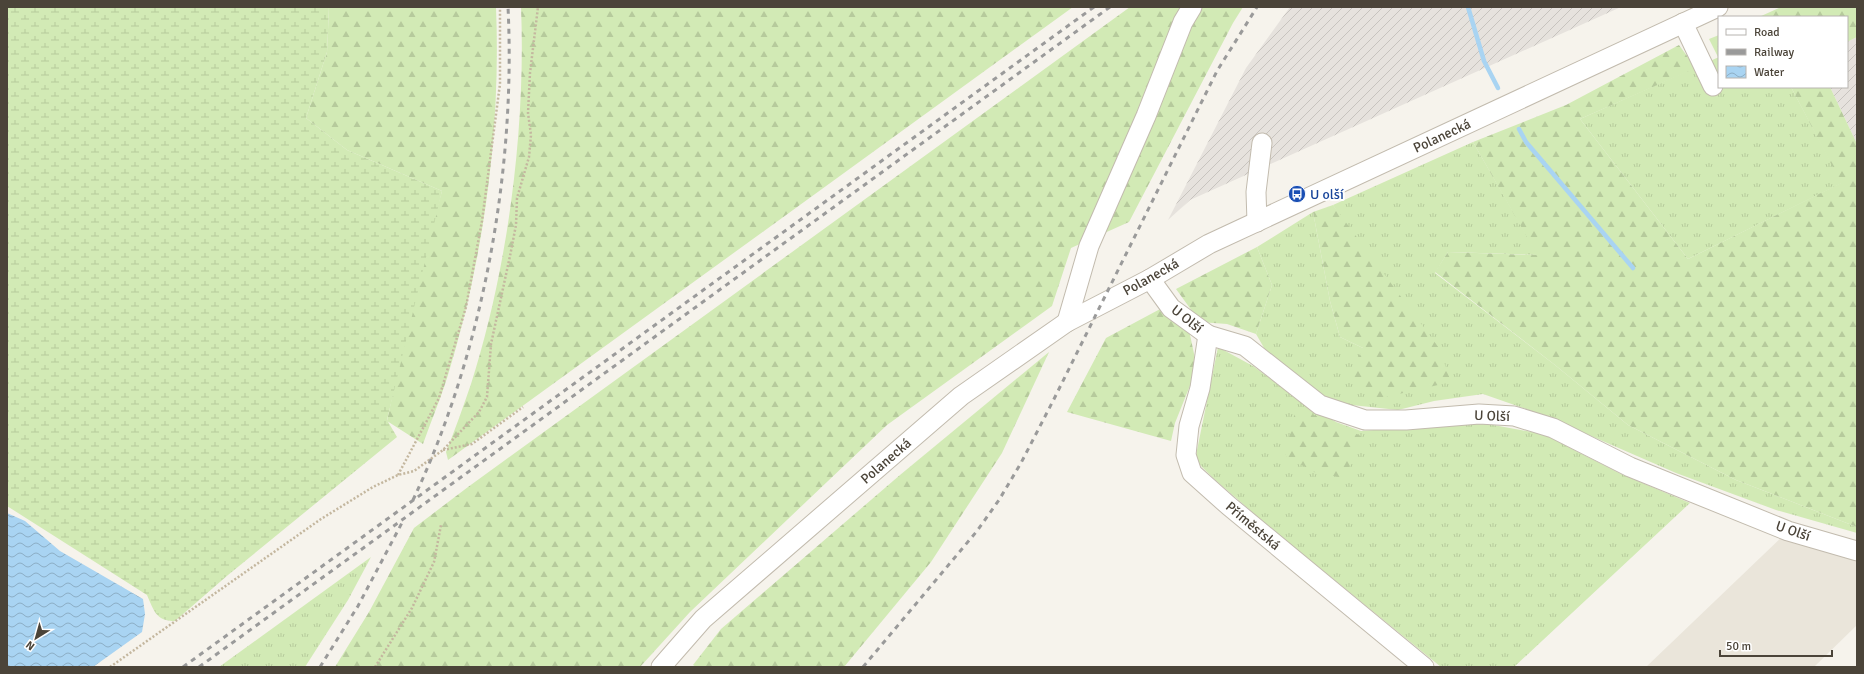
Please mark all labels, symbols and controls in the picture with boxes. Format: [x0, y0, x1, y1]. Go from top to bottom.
legend [1718, 16, 1848, 88]
text: Road [1754, 25, 1780, 40]
text: Railway [1754, 45, 1794, 60]
text: Water [1754, 65, 1785, 80]
street label: Polanecká [1411, 115, 1473, 157]
bus stop icon: U olší [1287, 184, 1307, 204]
place label: U olší [1310, 186, 1344, 203]
street label: Polanecká [1120, 255, 1182, 299]
street label: U Olší [1168, 301, 1206, 337]
street label: U Olší [1474, 407, 1510, 425]
street label: Polanecká [857, 434, 915, 488]
street label: Příměstská [1222, 498, 1284, 554]
street label: U Olší [1773, 517, 1813, 545]
north arrow [16, 618, 56, 658]
scale bar [1720, 632, 1832, 658]
text: N [23, 638, 37, 653]
text: 50 m [1726, 639, 1751, 654]

